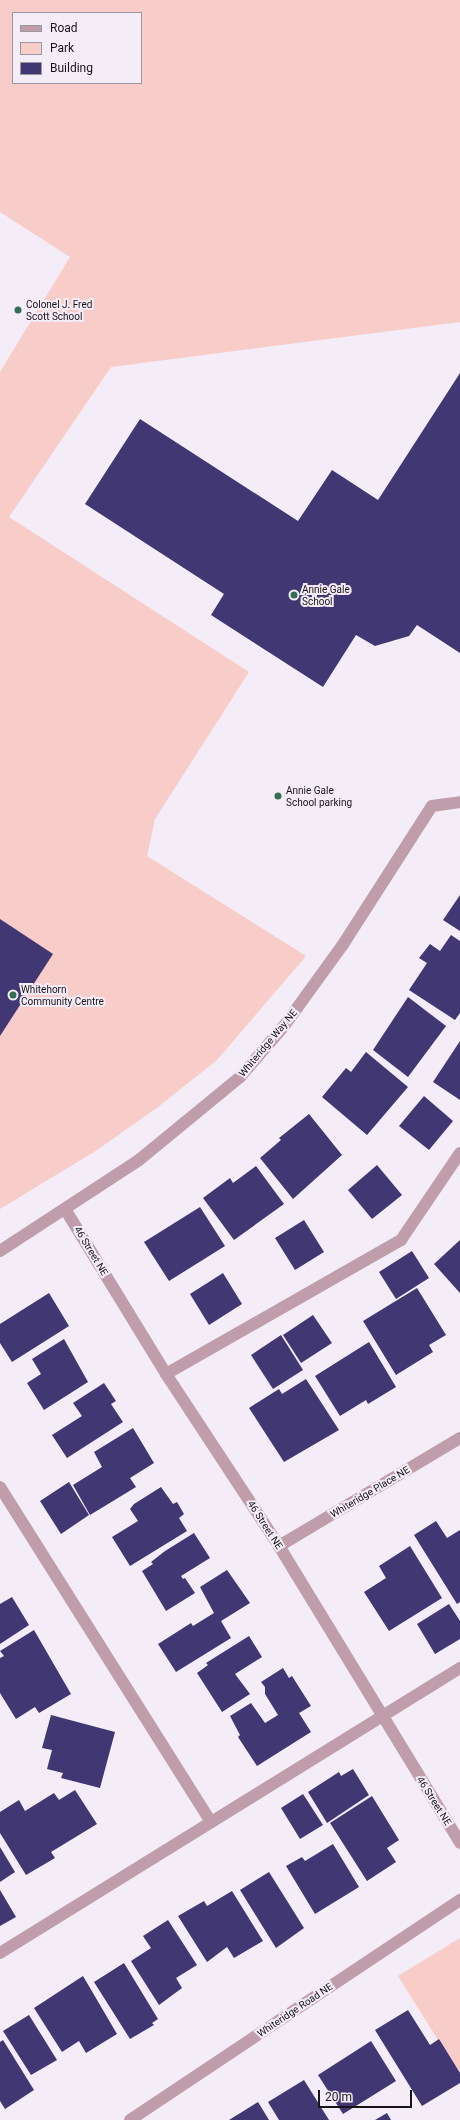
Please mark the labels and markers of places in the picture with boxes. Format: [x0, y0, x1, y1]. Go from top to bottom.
place label: Colonel J. Fred Scott School [26, 298, 92, 322]
marker: Colonel J. Fred Scott School [13, 305, 23, 315]
place label: Annie Gale School [302, 583, 350, 606]
marker: Annie Gale School [289, 590, 299, 600]
place label: Annie Gale School parking [286, 784, 352, 808]
marker: Annie Gale School parking [273, 791, 283, 801]
place label: Whitehorn Community Centre [21, 983, 104, 1006]
marker: Whitehorn Community Centre [8, 990, 18, 1000]

